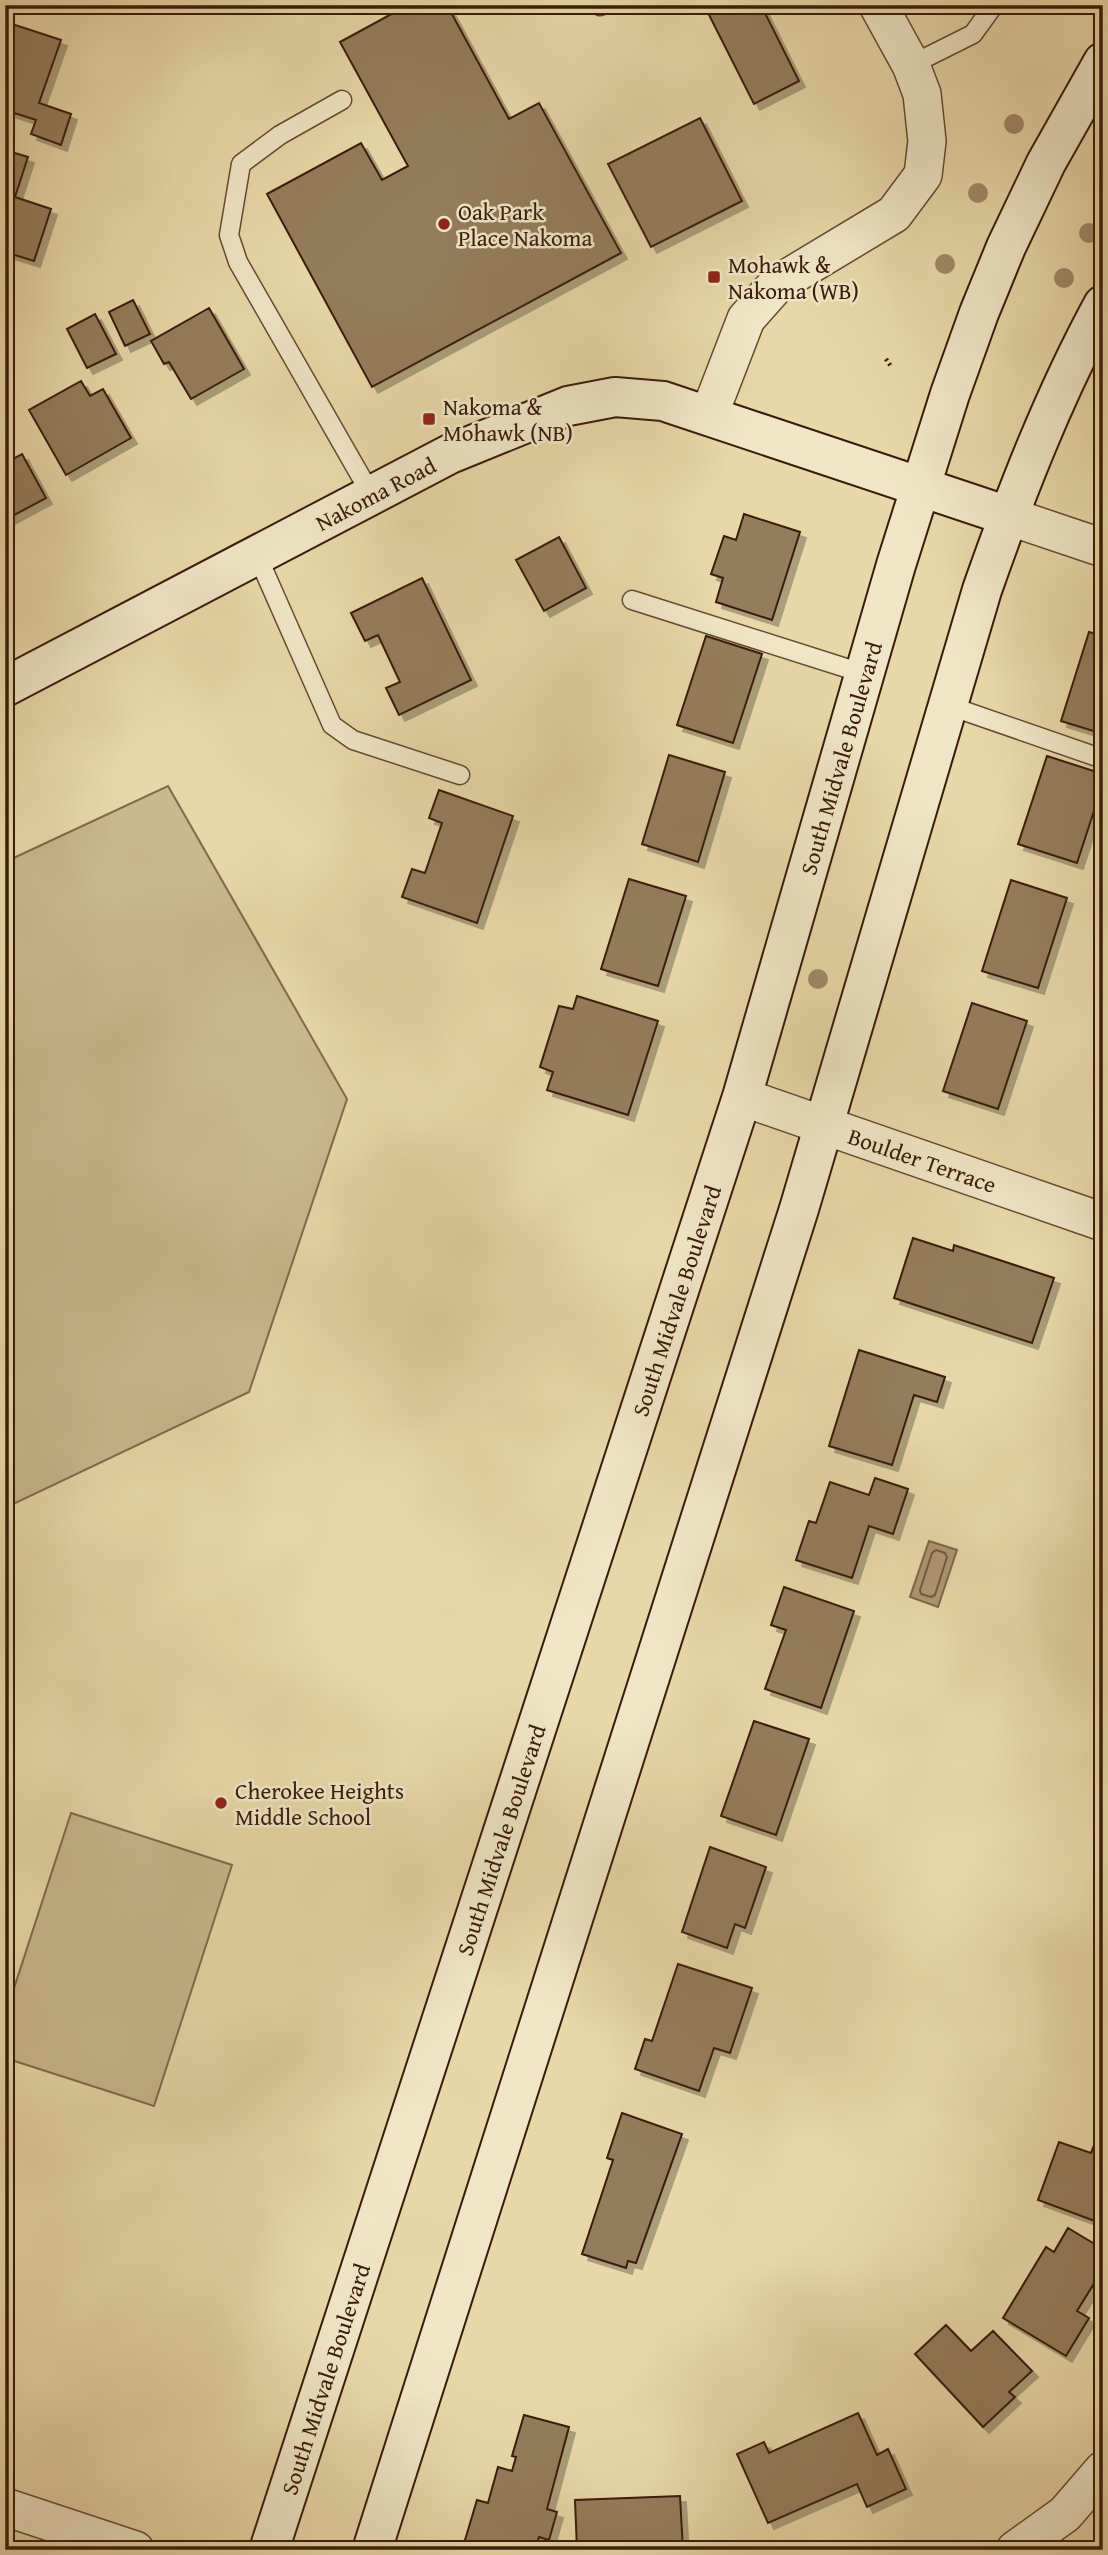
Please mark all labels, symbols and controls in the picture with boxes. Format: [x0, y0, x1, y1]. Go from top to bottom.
place label: Oak Park Place Nakoma [458, 195, 592, 254]
marker: Oak Park Place Nakoma [436, 216, 452, 232]
place label: Mohawk & Nakoma (WB) [728, 248, 859, 307]
marker: Mohawk & Nakoma (WB) [706, 269, 722, 285]
place label: Nakoma & Mohawk (NB) [443, 390, 573, 449]
marker: Nakoma & Mohawk (NB) [421, 411, 437, 427]
street label: Nakoma Road [309, 448, 442, 538]
street label: South Midvale Boulevard [791, 637, 890, 878]
street label: Boulder Terrace [844, 1119, 1001, 1200]
street label: South Midvale Boulevard [623, 1180, 729, 1420]
street label: South Midvale Boulevard [447, 1719, 553, 1960]
place label: Cherokee Heights Middle School [235, 1774, 404, 1833]
marker: Cherokee Heights Middle School [213, 1795, 229, 1811]
street label: South Midvale Boulevard [272, 2258, 378, 2499]

